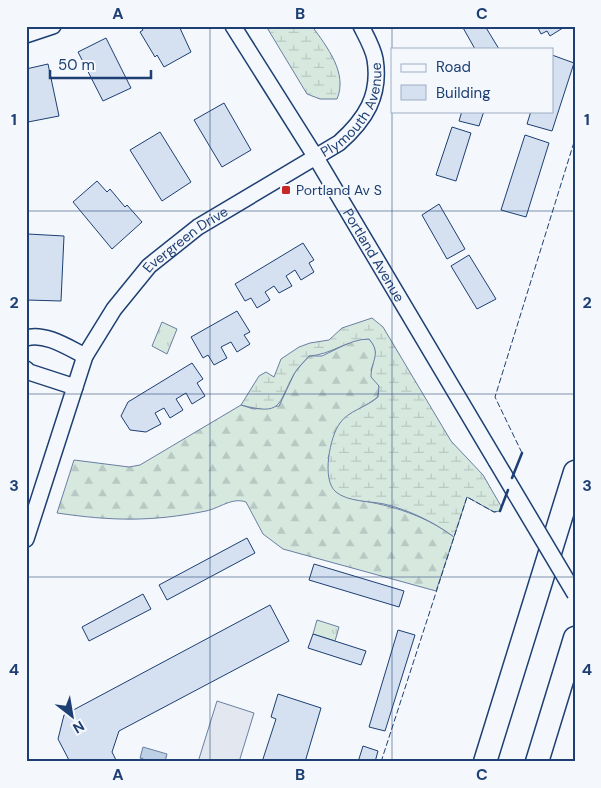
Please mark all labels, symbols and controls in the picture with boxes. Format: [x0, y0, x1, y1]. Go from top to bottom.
text: A [112, 3, 124, 24]
text: B [295, 3, 305, 24]
text: C [476, 3, 488, 24]
scale bar [50, 48, 151, 80]
legend [391, 48, 554, 112]
text: 50 m [58, 55, 95, 75]
text: Road [436, 57, 471, 77]
street label: Plymouth Avenue [317, 62, 385, 161]
text: Building [436, 83, 491, 103]
text: 1 [11, 109, 17, 130]
text: 1 [584, 109, 590, 130]
place label: Portland Av S [296, 181, 382, 199]
marker: Portland Av S [280, 184, 292, 196]
street label: Evergreen Drive [138, 202, 231, 276]
street label: Portland Avenue [339, 205, 409, 305]
text: 2 [9, 292, 19, 313]
text: 2 [582, 292, 592, 313]
text: 3 [9, 475, 19, 496]
text: 3 [582, 475, 592, 496]
text: 4 [9, 659, 19, 680]
text: 4 [582, 659, 592, 680]
north arrow [48, 690, 98, 740]
text: N [70, 717, 88, 737]
text: A [112, 764, 124, 785]
text: B [295, 764, 305, 785]
text: C [476, 764, 488, 785]

